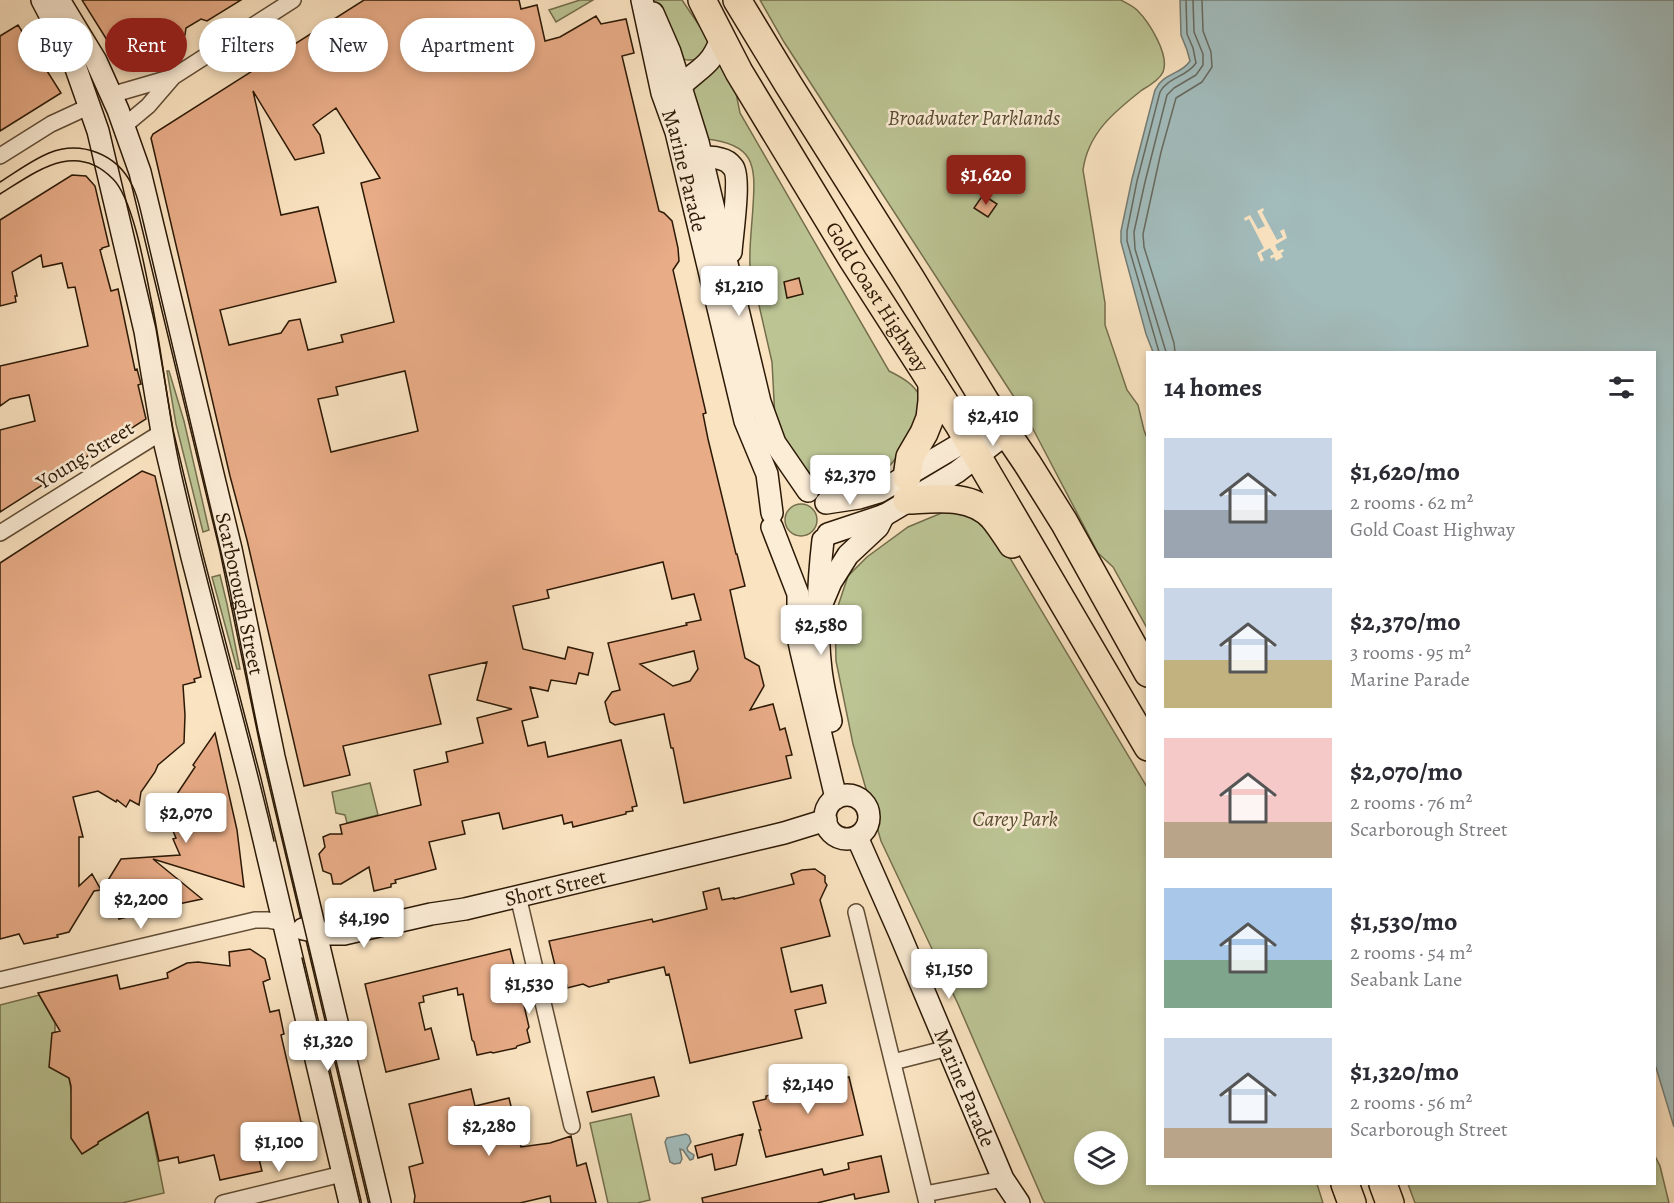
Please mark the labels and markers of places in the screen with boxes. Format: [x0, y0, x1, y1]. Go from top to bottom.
pin: $1,620 [937, 155, 1035, 206]
pin: $1,210 [690, 266, 788, 317]
pin: $2,410 [944, 396, 1042, 447]
pin: $2,370 [801, 455, 899, 506]
pin: $2,580 [772, 605, 870, 656]
pin: $2,070 [137, 793, 235, 844]
pin: $2,200 [92, 879, 190, 930]
pin: $4,190 [315, 898, 413, 949]
pin: $1,150 [900, 949, 998, 1000]
pin: $1,530 [480, 964, 578, 1015]
pin: $1,320 [279, 1021, 377, 1072]
pin: $2,140 [759, 1064, 857, 1115]
pin: $2,280 [440, 1106, 538, 1157]
pin: $1,100 [230, 1122, 328, 1173]

